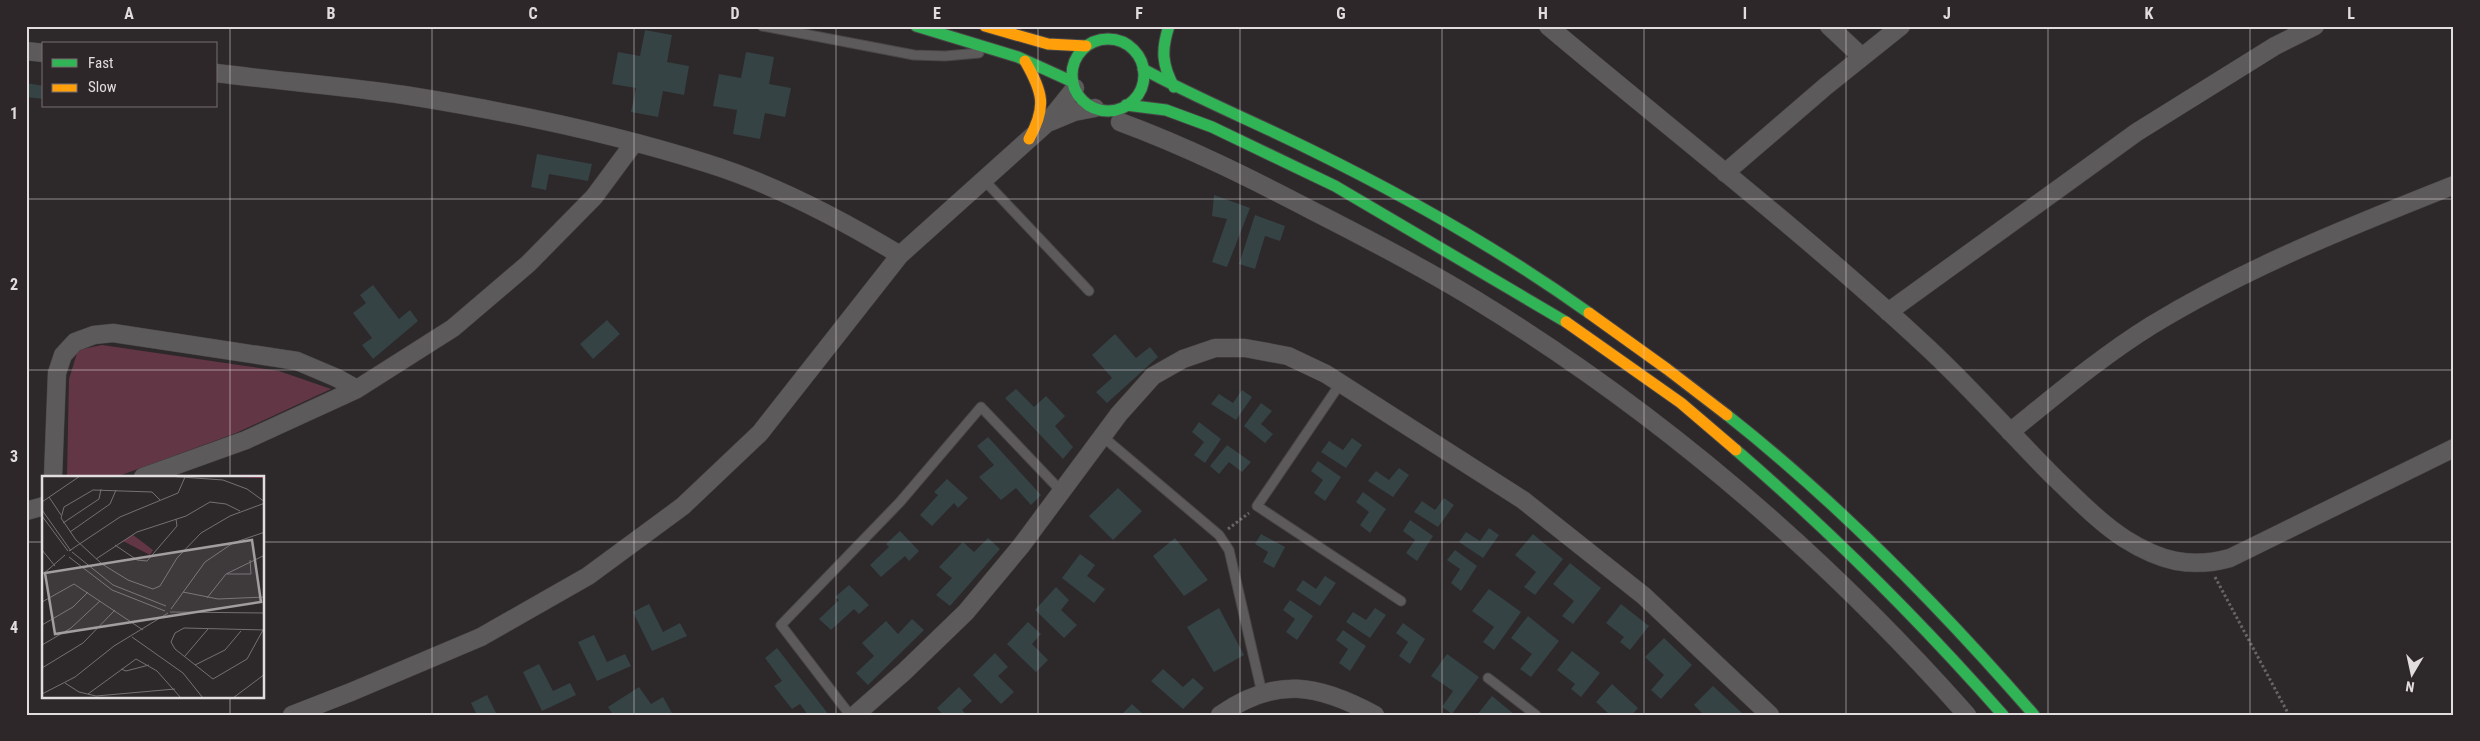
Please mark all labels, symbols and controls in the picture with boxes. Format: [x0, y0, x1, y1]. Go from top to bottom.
text: A [124, 4, 134, 23]
text: B [327, 4, 336, 23]
text: C [528, 4, 538, 23]
text: D [730, 4, 740, 23]
text: E [933, 4, 941, 23]
text: F [1135, 4, 1143, 23]
text: G [1336, 4, 1346, 23]
text: H [1538, 4, 1548, 23]
text: I [1743, 4, 1747, 23]
text: J [1943, 4, 1951, 23]
text: K [2145, 4, 2154, 23]
text: L [2347, 4, 2355, 23]
legend [42, 42, 218, 108]
text: Fast [88, 54, 113, 72]
text: Slow [88, 78, 117, 96]
text: 1 [10, 104, 18, 123]
text: 2 [10, 275, 18, 294]
text: 3 [10, 447, 18, 466]
inset map [42, 476, 265, 698]
text: 4 [10, 618, 18, 637]
north arrow [2388, 648, 2438, 698]
text: N [2404, 678, 2415, 695]

